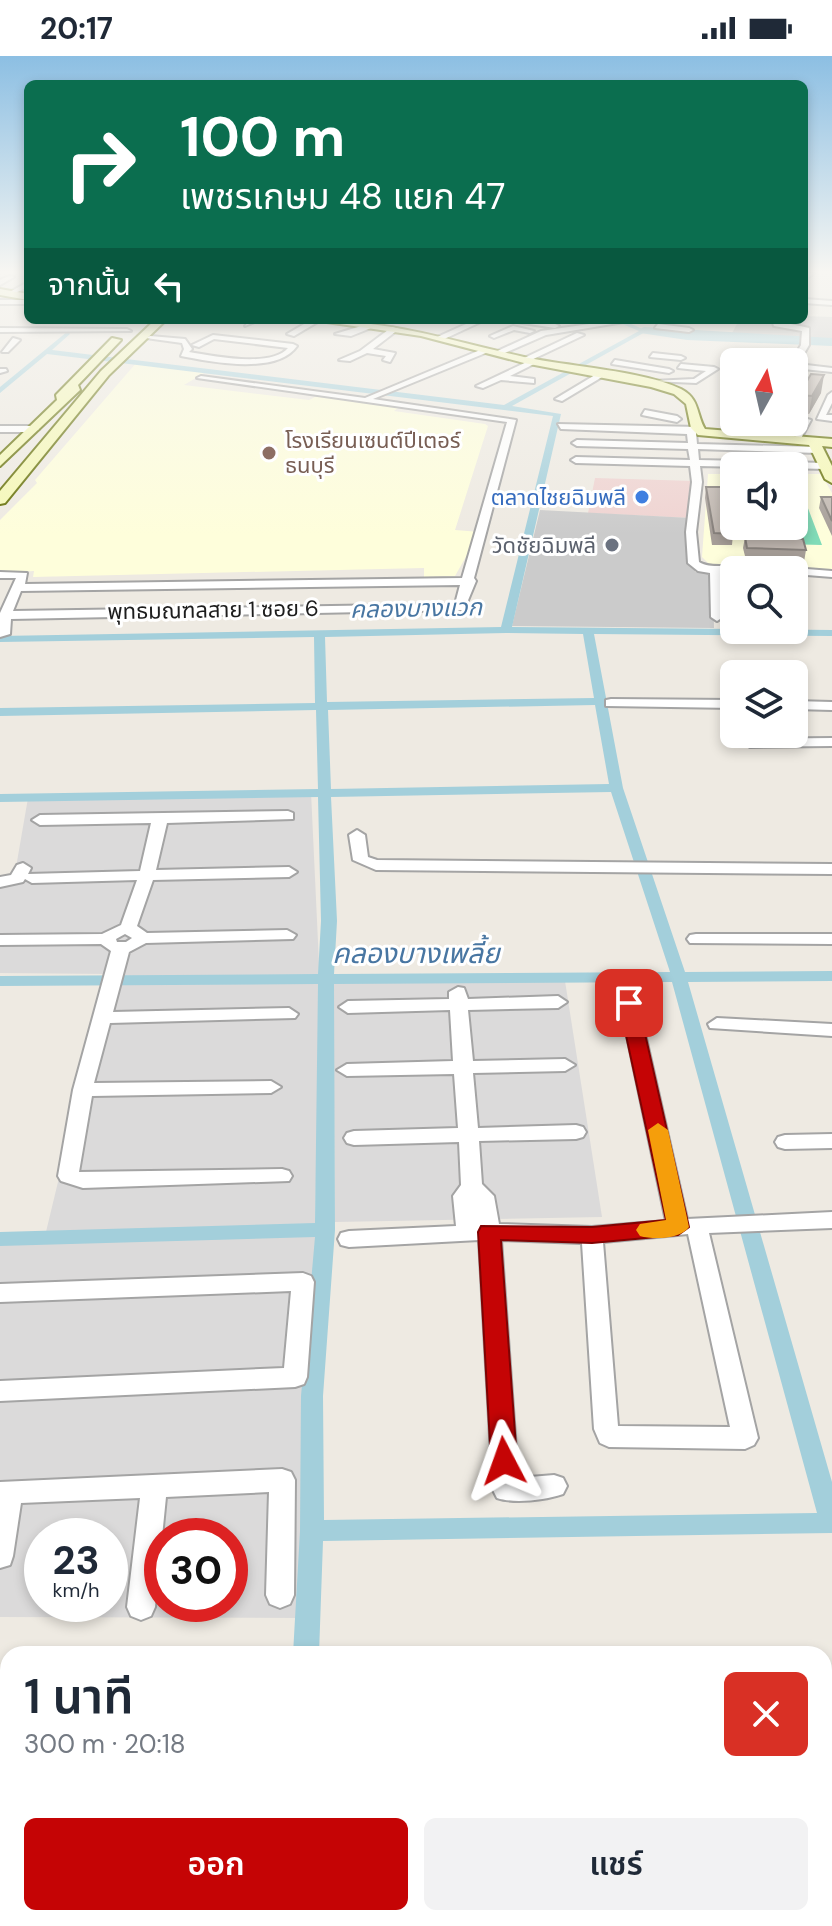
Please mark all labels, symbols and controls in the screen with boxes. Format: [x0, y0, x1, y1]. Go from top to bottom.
text: 20:17 [40, 9, 113, 48]
text: 100 m [180, 100, 345, 173]
icon: right [48, 112, 152, 216]
text: เพชรเกษม 48 แยก 47 [180, 173, 506, 220]
icon: left [147, 264, 191, 308]
text: จากนั้น [48, 265, 131, 304]
north arrow [720, 348, 808, 436]
map controls [720, 348, 808, 748]
place label: โรงเรียนเซนต์ปีเตอร์ ธนบุรี [285, 426, 462, 480]
marker: โรงเรียนเซนต์ปีเตอร์ ธนบุรี [260, 444, 278, 462]
button: sound [720, 452, 808, 540]
place label: ตลาดไชยฉิมพลี [491, 483, 626, 512]
marker: ตลาดไชยฉิมพลี [633, 488, 651, 506]
place label: วัดชัยฉิมพลี [492, 531, 596, 560]
marker: วัดชัยฉิมพลี [603, 536, 621, 554]
button: search [720, 556, 808, 644]
water label: คลองบางแวก [350, 591, 484, 625]
street label: พุทธมณฑลสาย 1 ซอย 6 [107, 594, 319, 626]
button: layers [720, 660, 808, 748]
water label: คลองบางเพลี้ย [332, 934, 502, 972]
pin [595, 969, 663, 1037]
icon: arrive [607, 981, 651, 1025]
position arrow [462, 1419, 546, 1503]
speed limit sign: 30 [144, 1518, 248, 1622]
text: 23 [52, 1534, 100, 1586]
text: km/h [52, 1577, 100, 1603]
text: 1 นาที [24, 1665, 134, 1728]
button: close [724, 1672, 808, 1756]
text: 300 m · 20:18 [24, 1727, 186, 1761]
button: ออก [24, 1818, 408, 1910]
button: แชร์ [424, 1818, 808, 1910]

